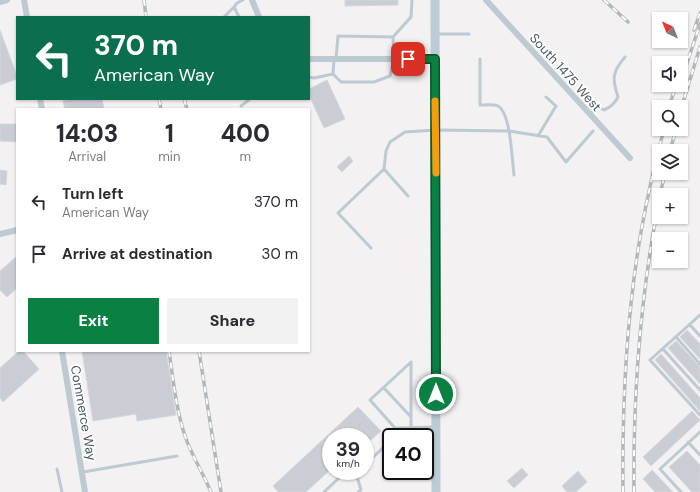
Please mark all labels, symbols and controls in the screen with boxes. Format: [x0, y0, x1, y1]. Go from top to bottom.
north arrow [652, 12, 688, 48]
map controls [652, 12, 688, 268]
text: 370 m [94, 27, 178, 64]
street label: South 1475 West [526, 30, 605, 115]
icon: left [28, 32, 80, 84]
pin [391, 42, 425, 76]
icon: arrive [397, 48, 419, 70]
button: sound [652, 56, 688, 92]
text: American Way [94, 63, 214, 87]
button: search [652, 100, 688, 136]
text: 14:03 [56, 118, 118, 149]
text: 1 [165, 118, 174, 149]
text: 400 [220, 118, 270, 149]
button: layers [652, 144, 688, 180]
text: Arrival [68, 148, 106, 165]
text: min [158, 148, 180, 165]
text: m [239, 148, 251, 165]
text: Turn left [62, 184, 123, 204]
button: + [652, 188, 688, 224]
icon: left [28, 191, 50, 213]
text: 370 m [254, 192, 298, 212]
text: American Way [62, 204, 149, 221]
button: − [652, 232, 688, 268]
icon: arrive [28, 243, 50, 265]
text: Arrive at destination [62, 244, 213, 264]
text: 30 m [262, 244, 298, 264]
button: Exit [28, 298, 159, 344]
button: Share [167, 298, 298, 344]
street label: Commerce Way [67, 364, 100, 462]
position arrow [415, 373, 457, 415]
speed limit sign: 40 [382, 428, 434, 480]
text: 39 [336, 436, 360, 462]
text: km/h [336, 457, 360, 470]

